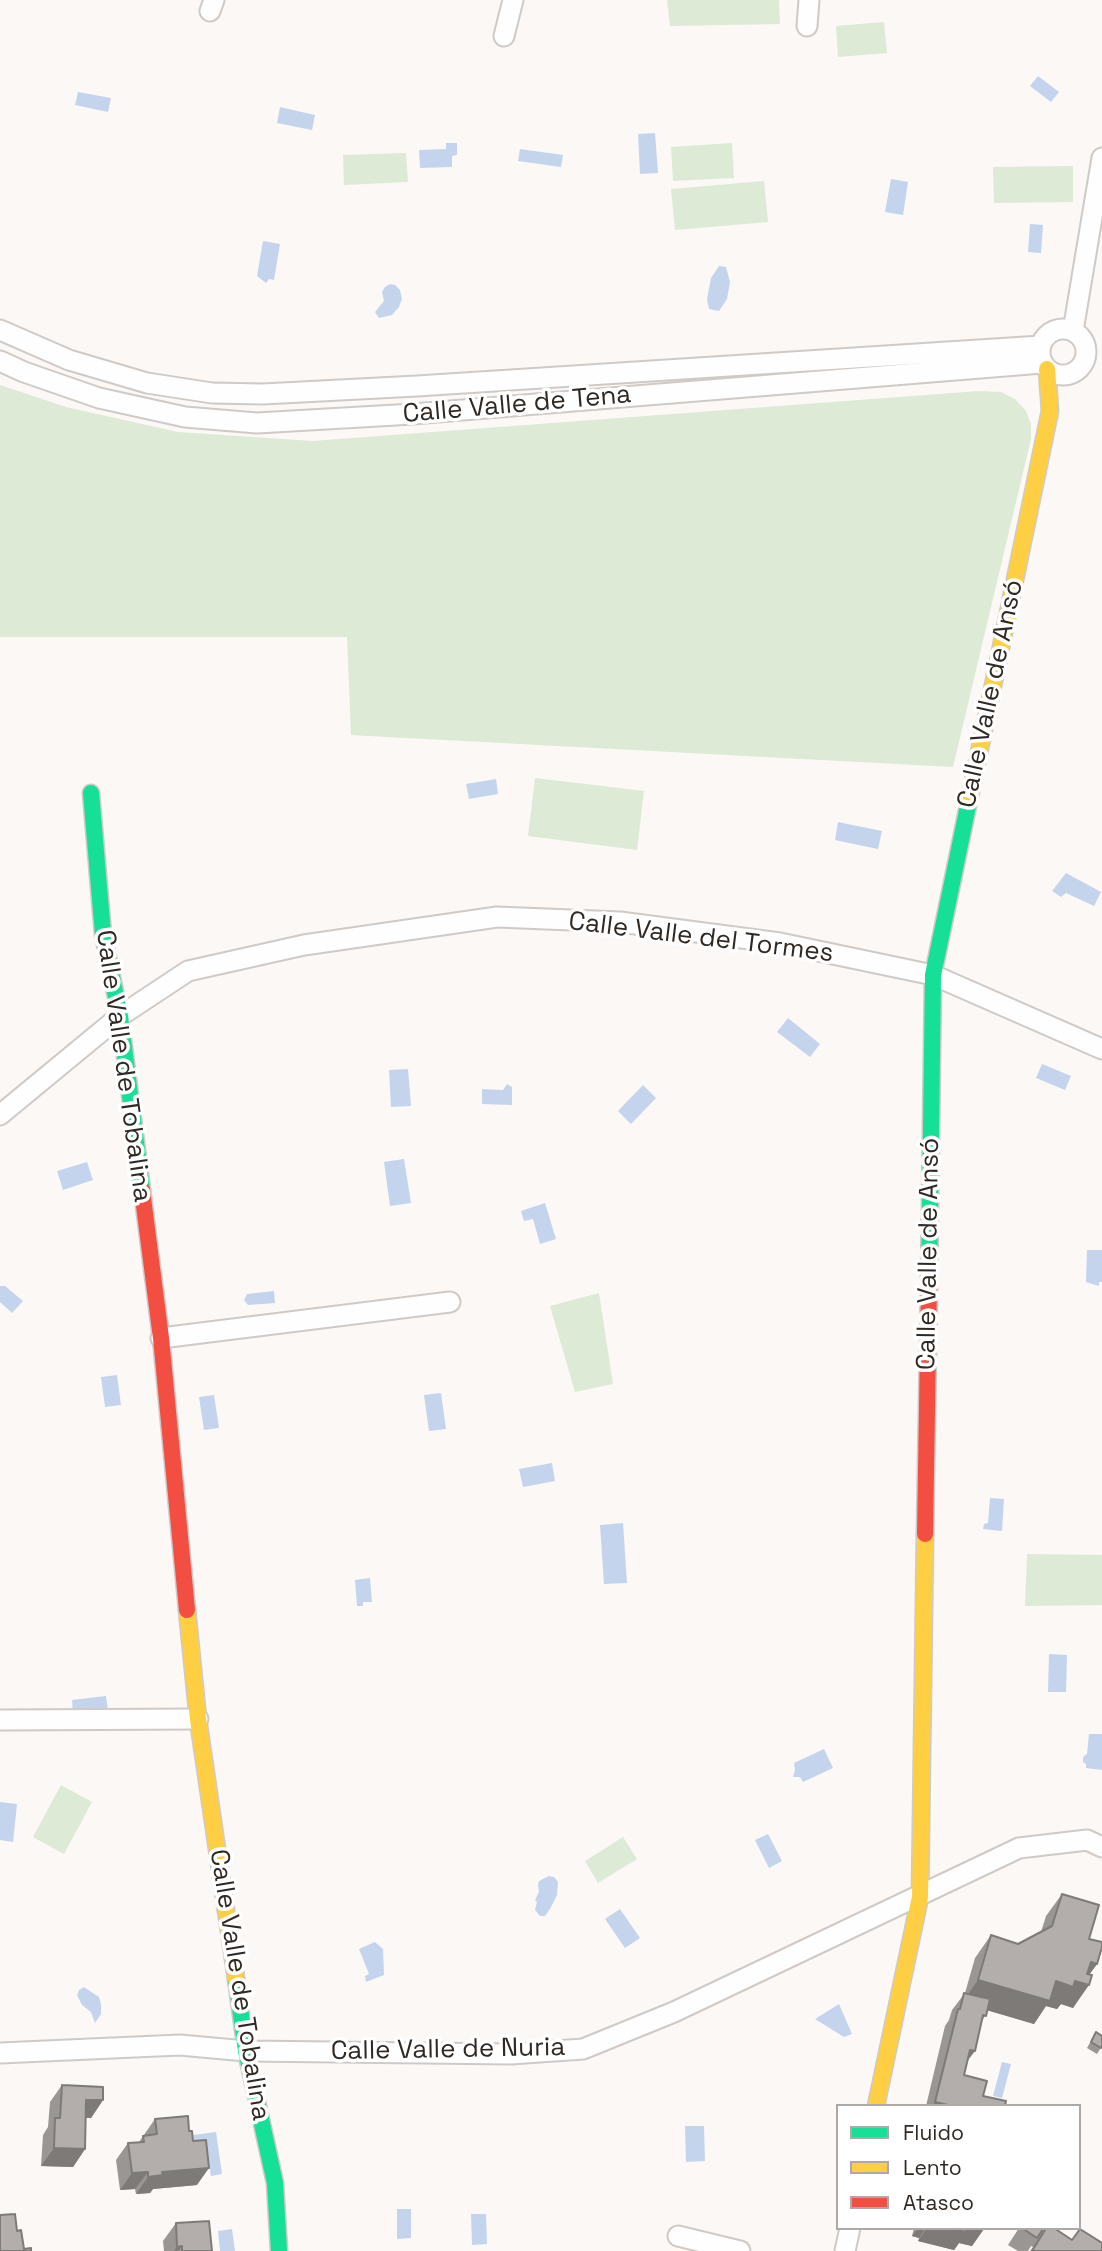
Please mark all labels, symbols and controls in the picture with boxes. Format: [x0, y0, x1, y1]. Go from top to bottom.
street label: Calle Valle de Tena [401, 379, 633, 431]
street label: Calle Valle de Ansó [952, 577, 1030, 811]
street label: Calle Valle del Tormes [567, 906, 835, 970]
street label: Calle Valle de Tobalina [88, 928, 158, 1204]
street label: Calle Valle de Ansó [911, 1138, 947, 1370]
street label: Calle Valle de Tobalina [202, 1847, 276, 2123]
street label: Calle Valle de Nuria [330, 2032, 566, 2068]
legend [836, 2104, 1081, 2230]
text: Fluido [903, 2119, 964, 2146]
text: Lento [903, 2154, 962, 2181]
text: Atasco [903, 2189, 974, 2216]

